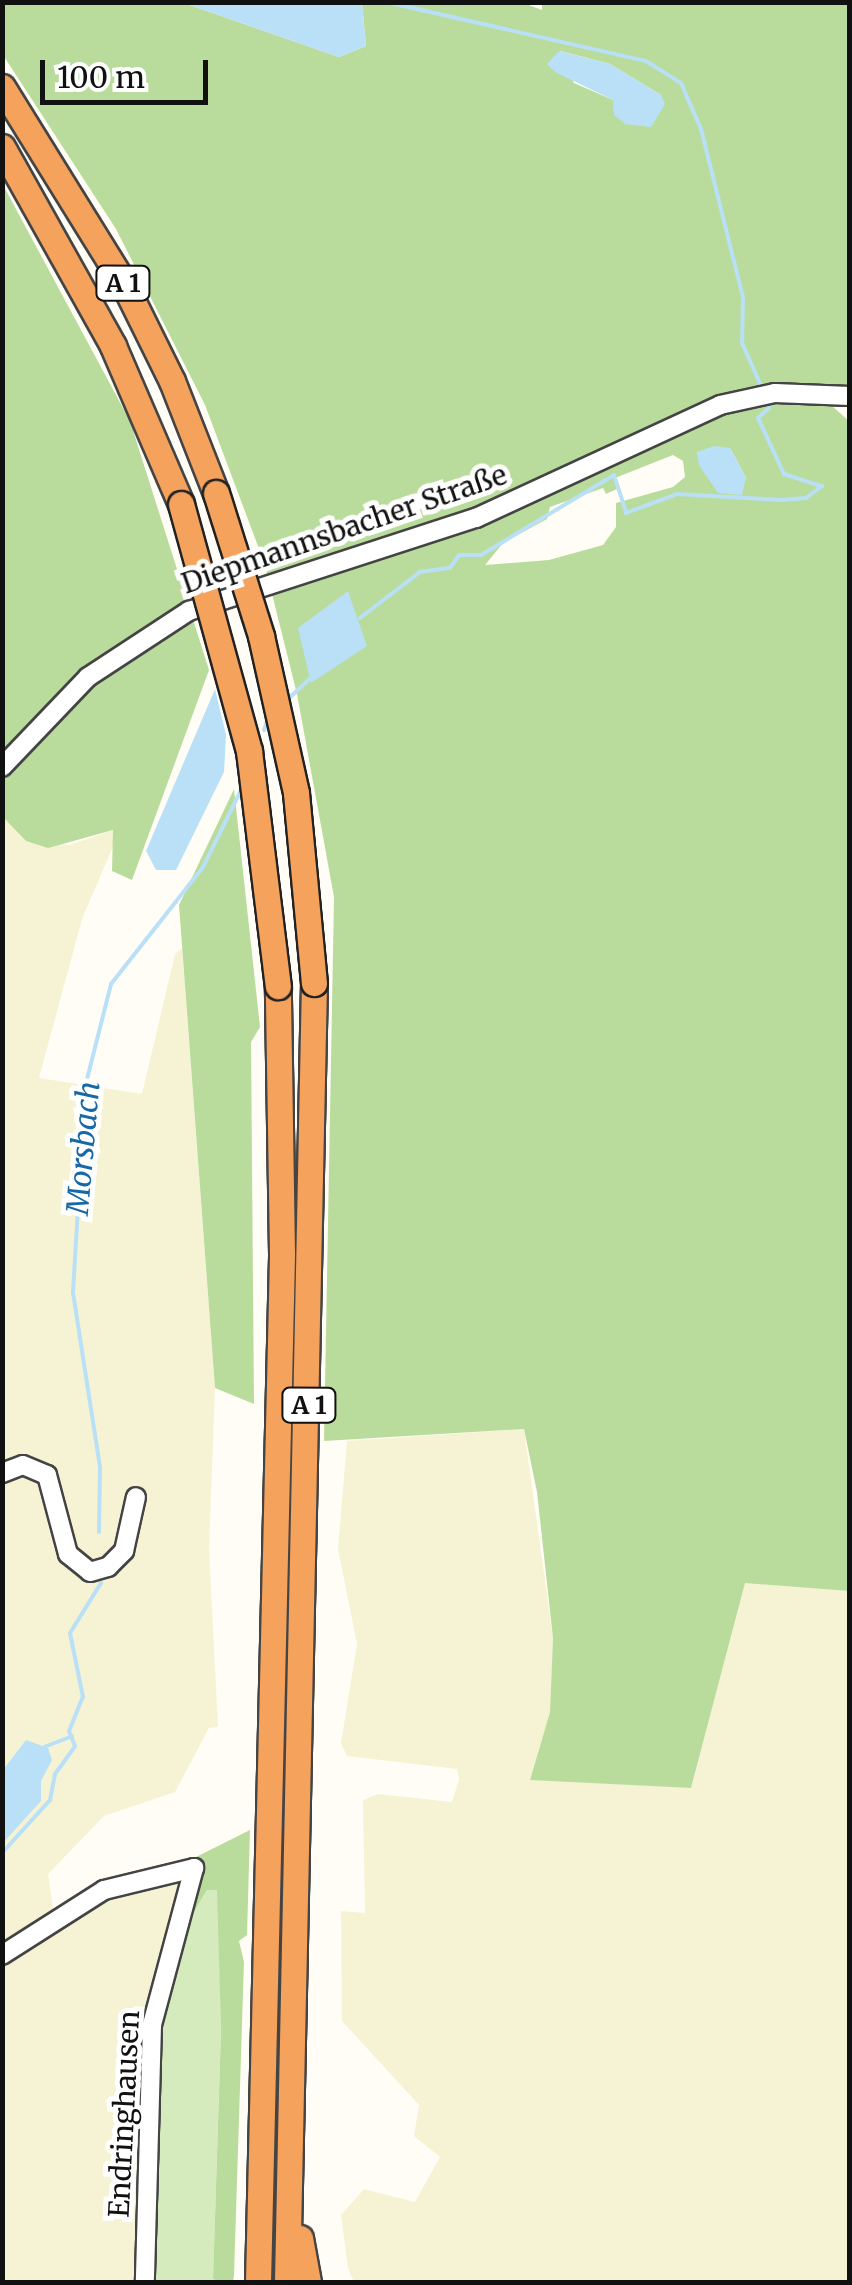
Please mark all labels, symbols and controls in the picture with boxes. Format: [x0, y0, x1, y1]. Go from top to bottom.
scale bar [45, 40, 212, 102]
text: 100 m [57, 58, 145, 96]
road number: A 1 [93, 263, 153, 303]
street label: Diepmannsbacher Straße [177, 458, 511, 600]
water label: Morsbach [59, 1080, 107, 1216]
road number: A 1 [279, 1385, 339, 1425]
street label: Endringhausen [102, 2010, 146, 2218]

